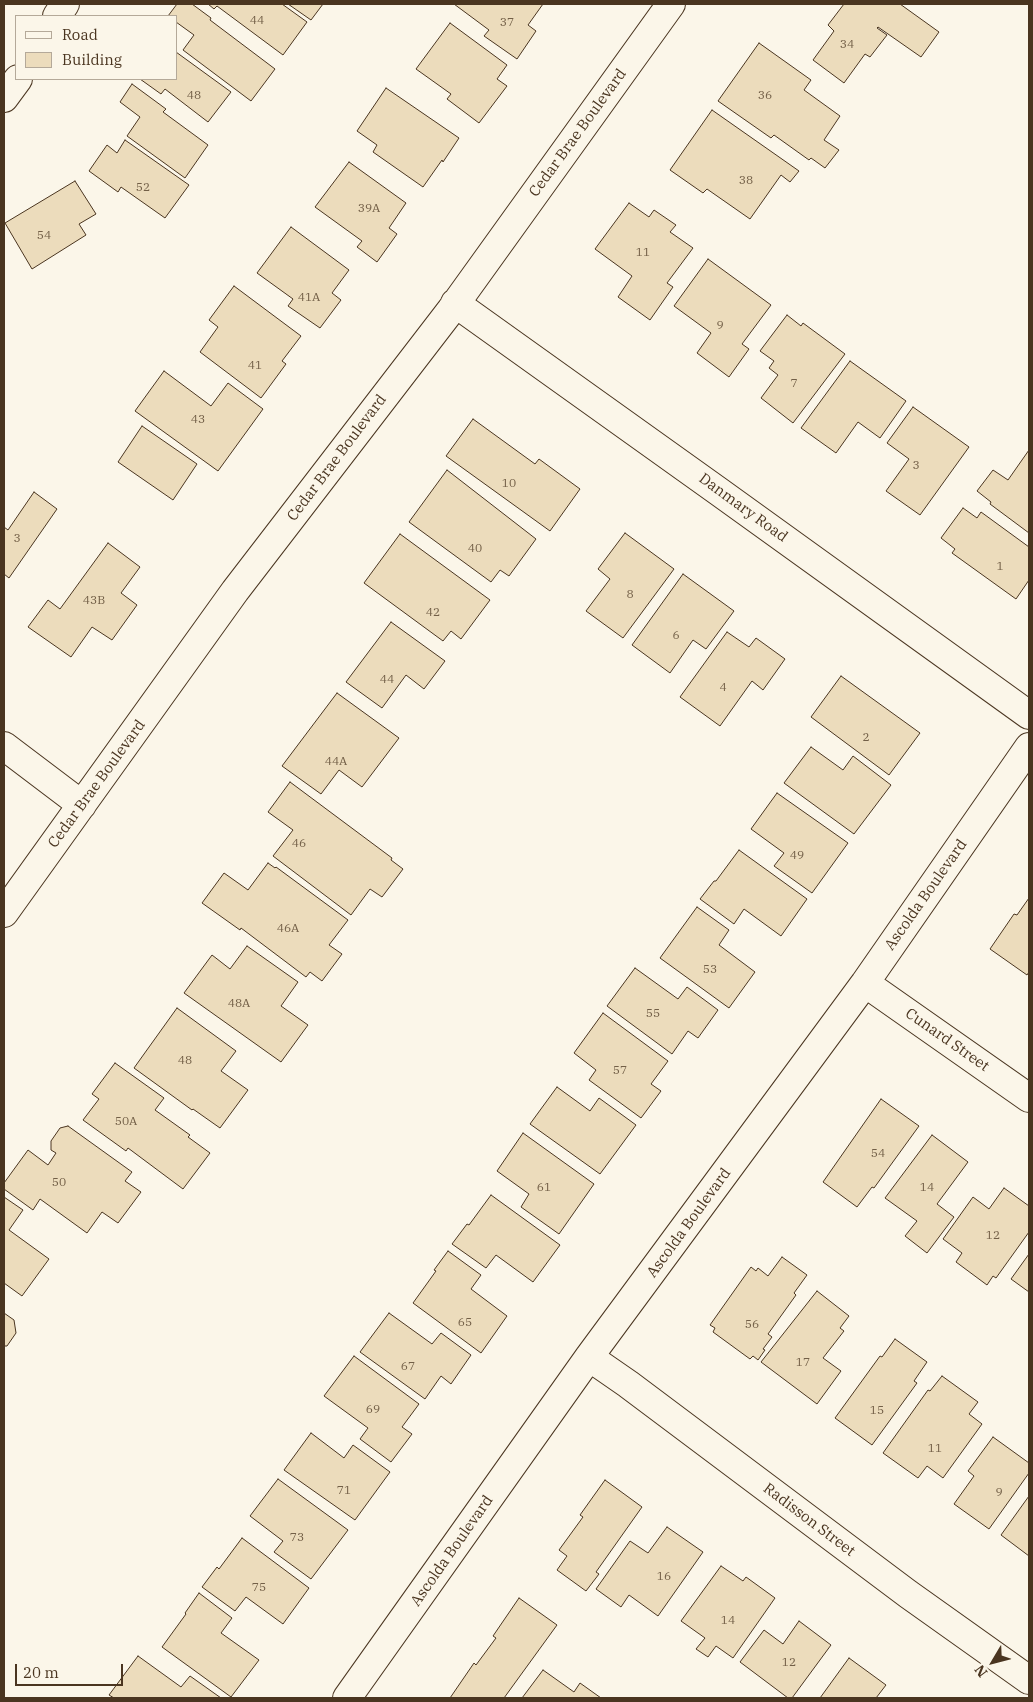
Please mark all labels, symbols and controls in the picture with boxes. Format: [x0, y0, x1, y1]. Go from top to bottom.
house number: 44 [250, 14, 264, 28]
legend [15, 15, 178, 80]
house number: 37 [500, 16, 514, 30]
text: Road [62, 25, 98, 44]
house number: 34 [840, 38, 854, 52]
text: Building [62, 50, 122, 69]
street label: Cedar Brae Boulevard [526, 66, 630, 200]
house number: 48 [187, 89, 201, 103]
house number: 36 [758, 89, 772, 103]
house number: 38 [739, 174, 753, 188]
house number: 52 [136, 181, 150, 195]
house number: 39A [358, 202, 380, 216]
house number: 54 [37, 229, 51, 243]
house number: 11 [636, 246, 650, 260]
house number: 41A [298, 291, 320, 305]
house number: 9 [716, 319, 724, 333]
house number: 41 [248, 359, 262, 373]
house number: 7 [790, 377, 798, 391]
street label: Cedar Brae Boulevard [284, 391, 390, 525]
house number: 43 [191, 413, 205, 427]
house number: 3 [912, 459, 920, 473]
street label: Danmary Road [695, 470, 791, 546]
house number: 10 [502, 477, 516, 491]
house number: 3 [13, 532, 21, 546]
house number: 40 [468, 542, 482, 556]
house number: 1 [996, 560, 1004, 574]
house number: 8 [626, 588, 634, 602]
house number: 43B [83, 594, 105, 608]
house number: 42 [426, 606, 440, 620]
house number: 6 [672, 629, 680, 643]
house number: 44 [380, 673, 394, 687]
house number: 4 [719, 681, 727, 695]
street label: Cedar Brae Boulevard [45, 717, 149, 851]
house number: 2 [862, 731, 870, 745]
house number: 44A [325, 755, 347, 769]
street label: Ascolda Boulevard [881, 836, 971, 954]
house number: 46 [292, 837, 306, 851]
house number: 49 [790, 849, 804, 863]
house number: 46A [277, 922, 299, 936]
house number: 53 [703, 963, 717, 977]
house number: 48A [228, 997, 250, 1011]
street label: Cunard Street [902, 1004, 992, 1076]
house number: 55 [646, 1007, 660, 1021]
house number: 48 [178, 1054, 192, 1068]
house number: 57 [613, 1064, 627, 1078]
house number: 50A [115, 1115, 137, 1129]
house number: 54 [871, 1147, 885, 1161]
street label: Ascolda Boulevard [643, 1165, 735, 1281]
house number: 50 [52, 1176, 66, 1190]
house number: 61 [537, 1181, 551, 1195]
house number: 14 [920, 1181, 934, 1195]
house number: 12 [986, 1229, 1000, 1243]
house number: 65 [458, 1316, 472, 1330]
house number: 56 [745, 1318, 759, 1332]
house number: 17 [796, 1356, 810, 1370]
house number: 67 [401, 1360, 415, 1374]
house number: 69 [366, 1403, 380, 1417]
house number: 15 [870, 1404, 884, 1418]
house number: 11 [928, 1442, 942, 1456]
street label: Radisson Street [760, 1480, 858, 1560]
house number: 71 [337, 1484, 351, 1498]
house number: 9 [995, 1486, 1003, 1500]
street label: Ascolda Boulevard [407, 1492, 497, 1610]
house number: 73 [290, 1531, 304, 1545]
house number: 16 [657, 1570, 671, 1584]
house number: 75 [252, 1581, 266, 1595]
house number: 14 [721, 1614, 735, 1628]
north arrow [968, 1637, 1018, 1687]
scale bar [18, 1654, 125, 1686]
house number: 12 [782, 1656, 796, 1670]
text: N [971, 1661, 992, 1681]
text: 20 m [23, 1663, 59, 1682]

